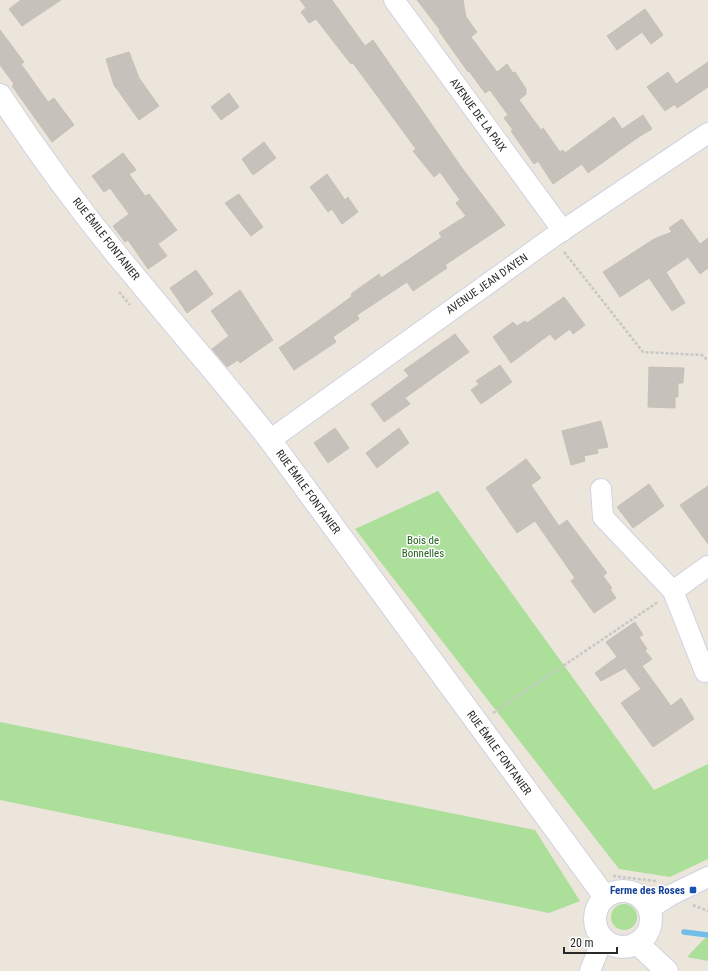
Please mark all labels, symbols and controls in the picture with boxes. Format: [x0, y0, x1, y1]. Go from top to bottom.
street label: AVENUE DE LA PAIX [447, 76, 509, 154]
street label: RUE ÉMILE FONTANIER [70, 195, 142, 283]
street label: AVENUE JEAN D'AYEN [444, 251, 530, 317]
street label: RUE ÉMILE FONTANIER [273, 447, 343, 537]
park label: Bois de Bonnelles [402, 534, 444, 560]
street label: RUE ÉMILE FONTANIER [464, 708, 534, 798]
place label: Ferme des Roses [610, 884, 685, 897]
marker: Ferme des Roses [688, 885, 698, 895]
scale bar [564, 929, 617, 955]
text: 20 m [570, 936, 594, 950]

